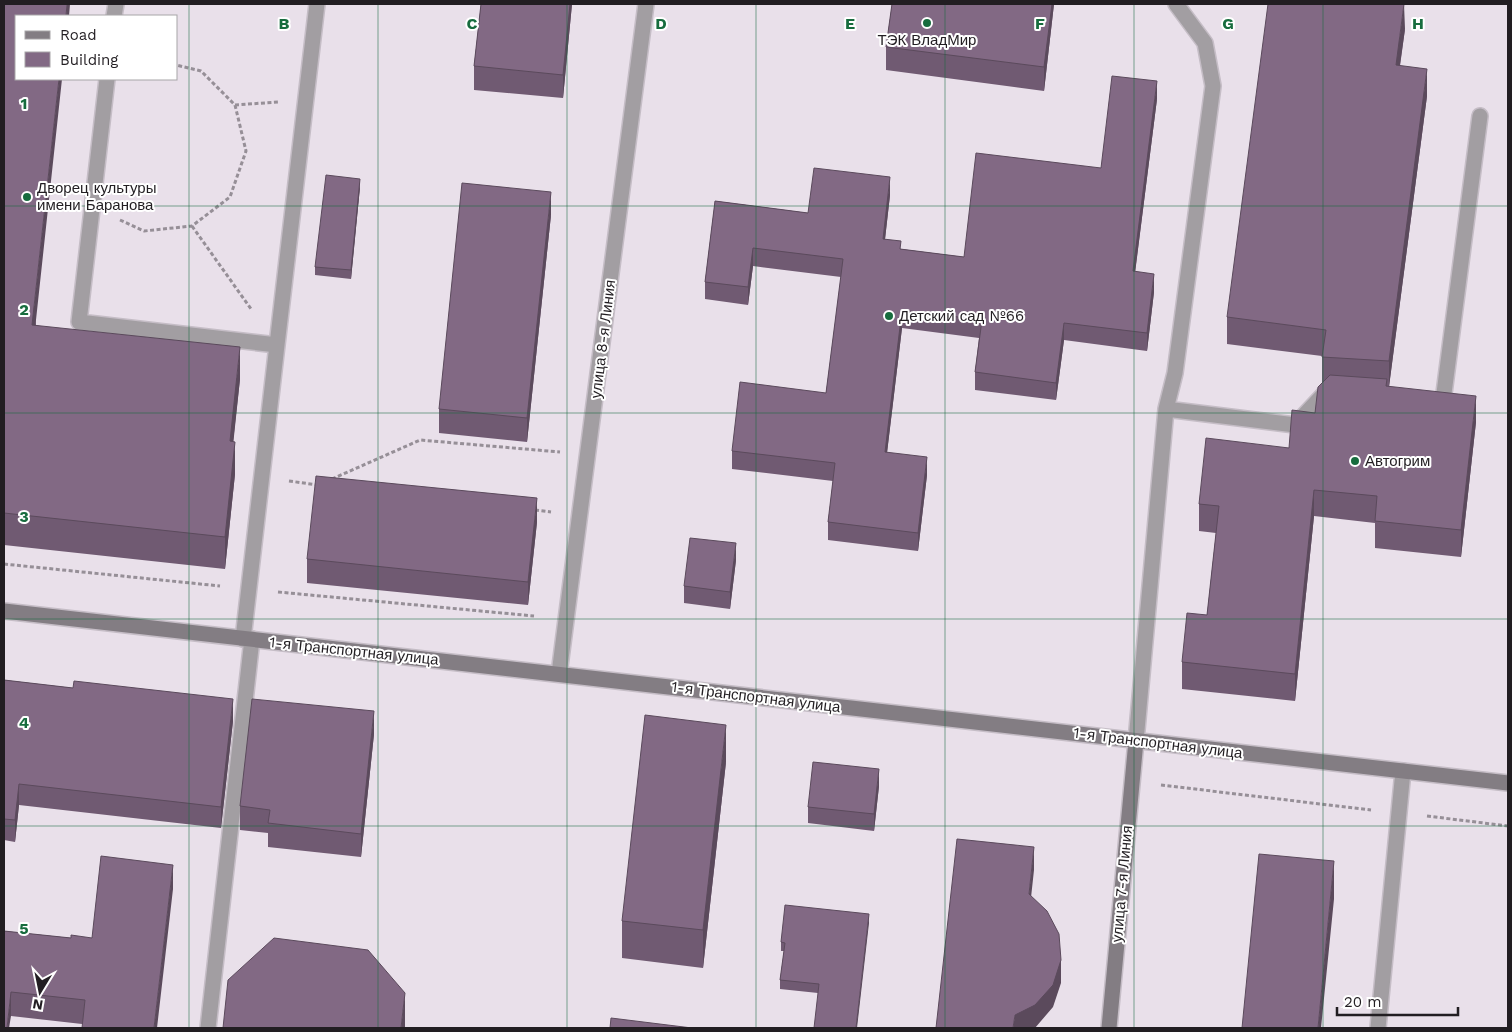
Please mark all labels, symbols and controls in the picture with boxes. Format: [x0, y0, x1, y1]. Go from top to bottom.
text: B [279, 14, 290, 33]
text: C [467, 14, 478, 33]
text: D [655, 14, 667, 33]
text: E [845, 14, 855, 33]
text: F [1035, 14, 1045, 33]
text: G [1222, 14, 1234, 33]
text: H [1412, 14, 1424, 33]
legend [15, 15, 178, 80]
marker: ТЭК ВладМир [921, 17, 933, 29]
text: Road [60, 26, 97, 44]
place label: ТЭК ВладМир [878, 31, 976, 49]
text: Building [60, 51, 118, 69]
text: 1 [21, 94, 27, 113]
place label: Дворец культуры имени Баранова [37, 179, 156, 214]
marker: Дворец культуры имени Баранова [21, 191, 33, 203]
street label: улица 8-я Линия [587, 279, 619, 399]
text: 2 [19, 300, 29, 319]
place label: Детский сад №66 [899, 307, 1024, 325]
marker: Детский сад №66 [883, 310, 895, 322]
place label: Автогрим [1365, 452, 1430, 470]
marker: Автогрим [1349, 455, 1361, 467]
text: 3 [19, 507, 29, 526]
street label: 1-я Транспортная улица [269, 633, 440, 669]
street label: 1-я Транспортная улица [671, 678, 842, 716]
text: 4 [19, 713, 29, 732]
street label: 1-я Транспортная улица [1073, 724, 1244, 762]
street label: улица 7-я Линия [1108, 825, 1136, 943]
text: 5 [19, 919, 29, 938]
north arrow [15, 967, 65, 1017]
scale bar [1337, 984, 1458, 1016]
text: 20 m [1344, 993, 1382, 1011]
text: N [31, 996, 44, 1014]

